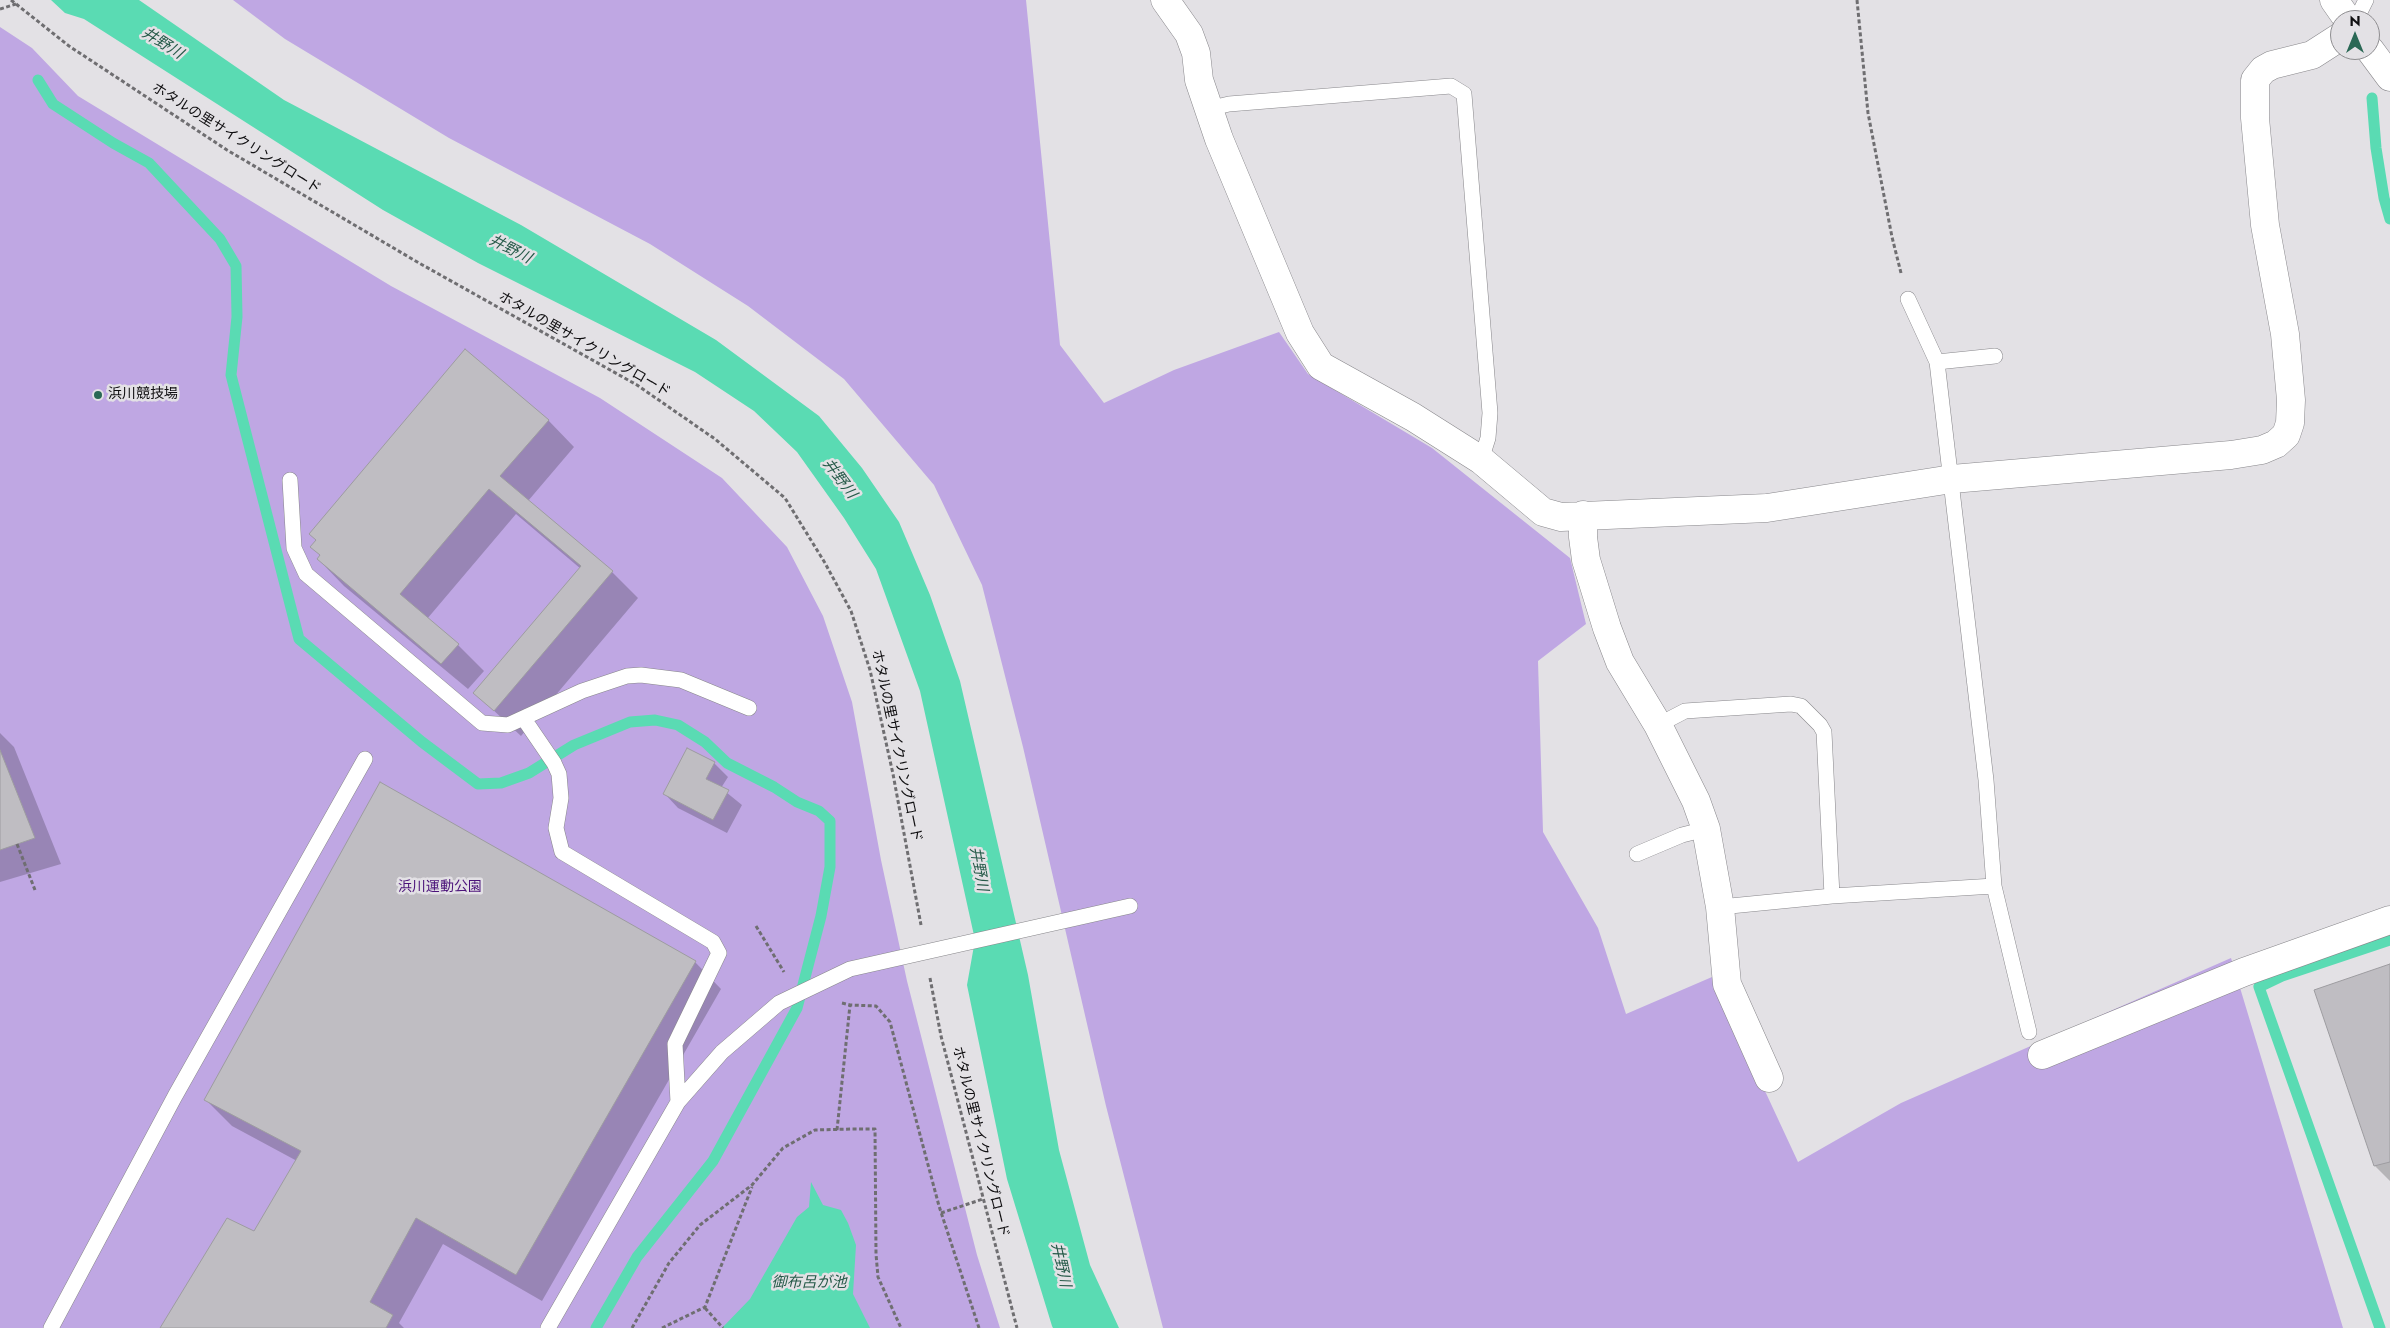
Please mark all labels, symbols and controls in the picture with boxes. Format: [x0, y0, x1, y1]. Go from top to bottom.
north arrow [2330, 10, 2380, 60]
text: N [2349, 11, 2361, 31]
water label: 井野川 [138, 24, 186, 64]
street label: ホタルの里サイクリングロード [148, 80, 324, 198]
water label: 井野川 [486, 232, 534, 268]
street label: ホタルの里サイクリングロード [495, 289, 673, 401]
place label: 浜川競技場 [108, 387, 178, 403]
marker: 浜川競技場 [92, 389, 104, 401]
water label: 井野川 [818, 456, 860, 502]
street label: ホタルの里サイクリングロード [867, 648, 925, 844]
water label: 井野川 [965, 845, 991, 893]
park label: 浜川運動公園 [398, 880, 482, 896]
street label: ホタルの里サイクリングロード [948, 1045, 1012, 1239]
water label: 井野川 [1047, 1241, 1073, 1289]
water label: 御布呂が池 [772, 1274, 846, 1292]

